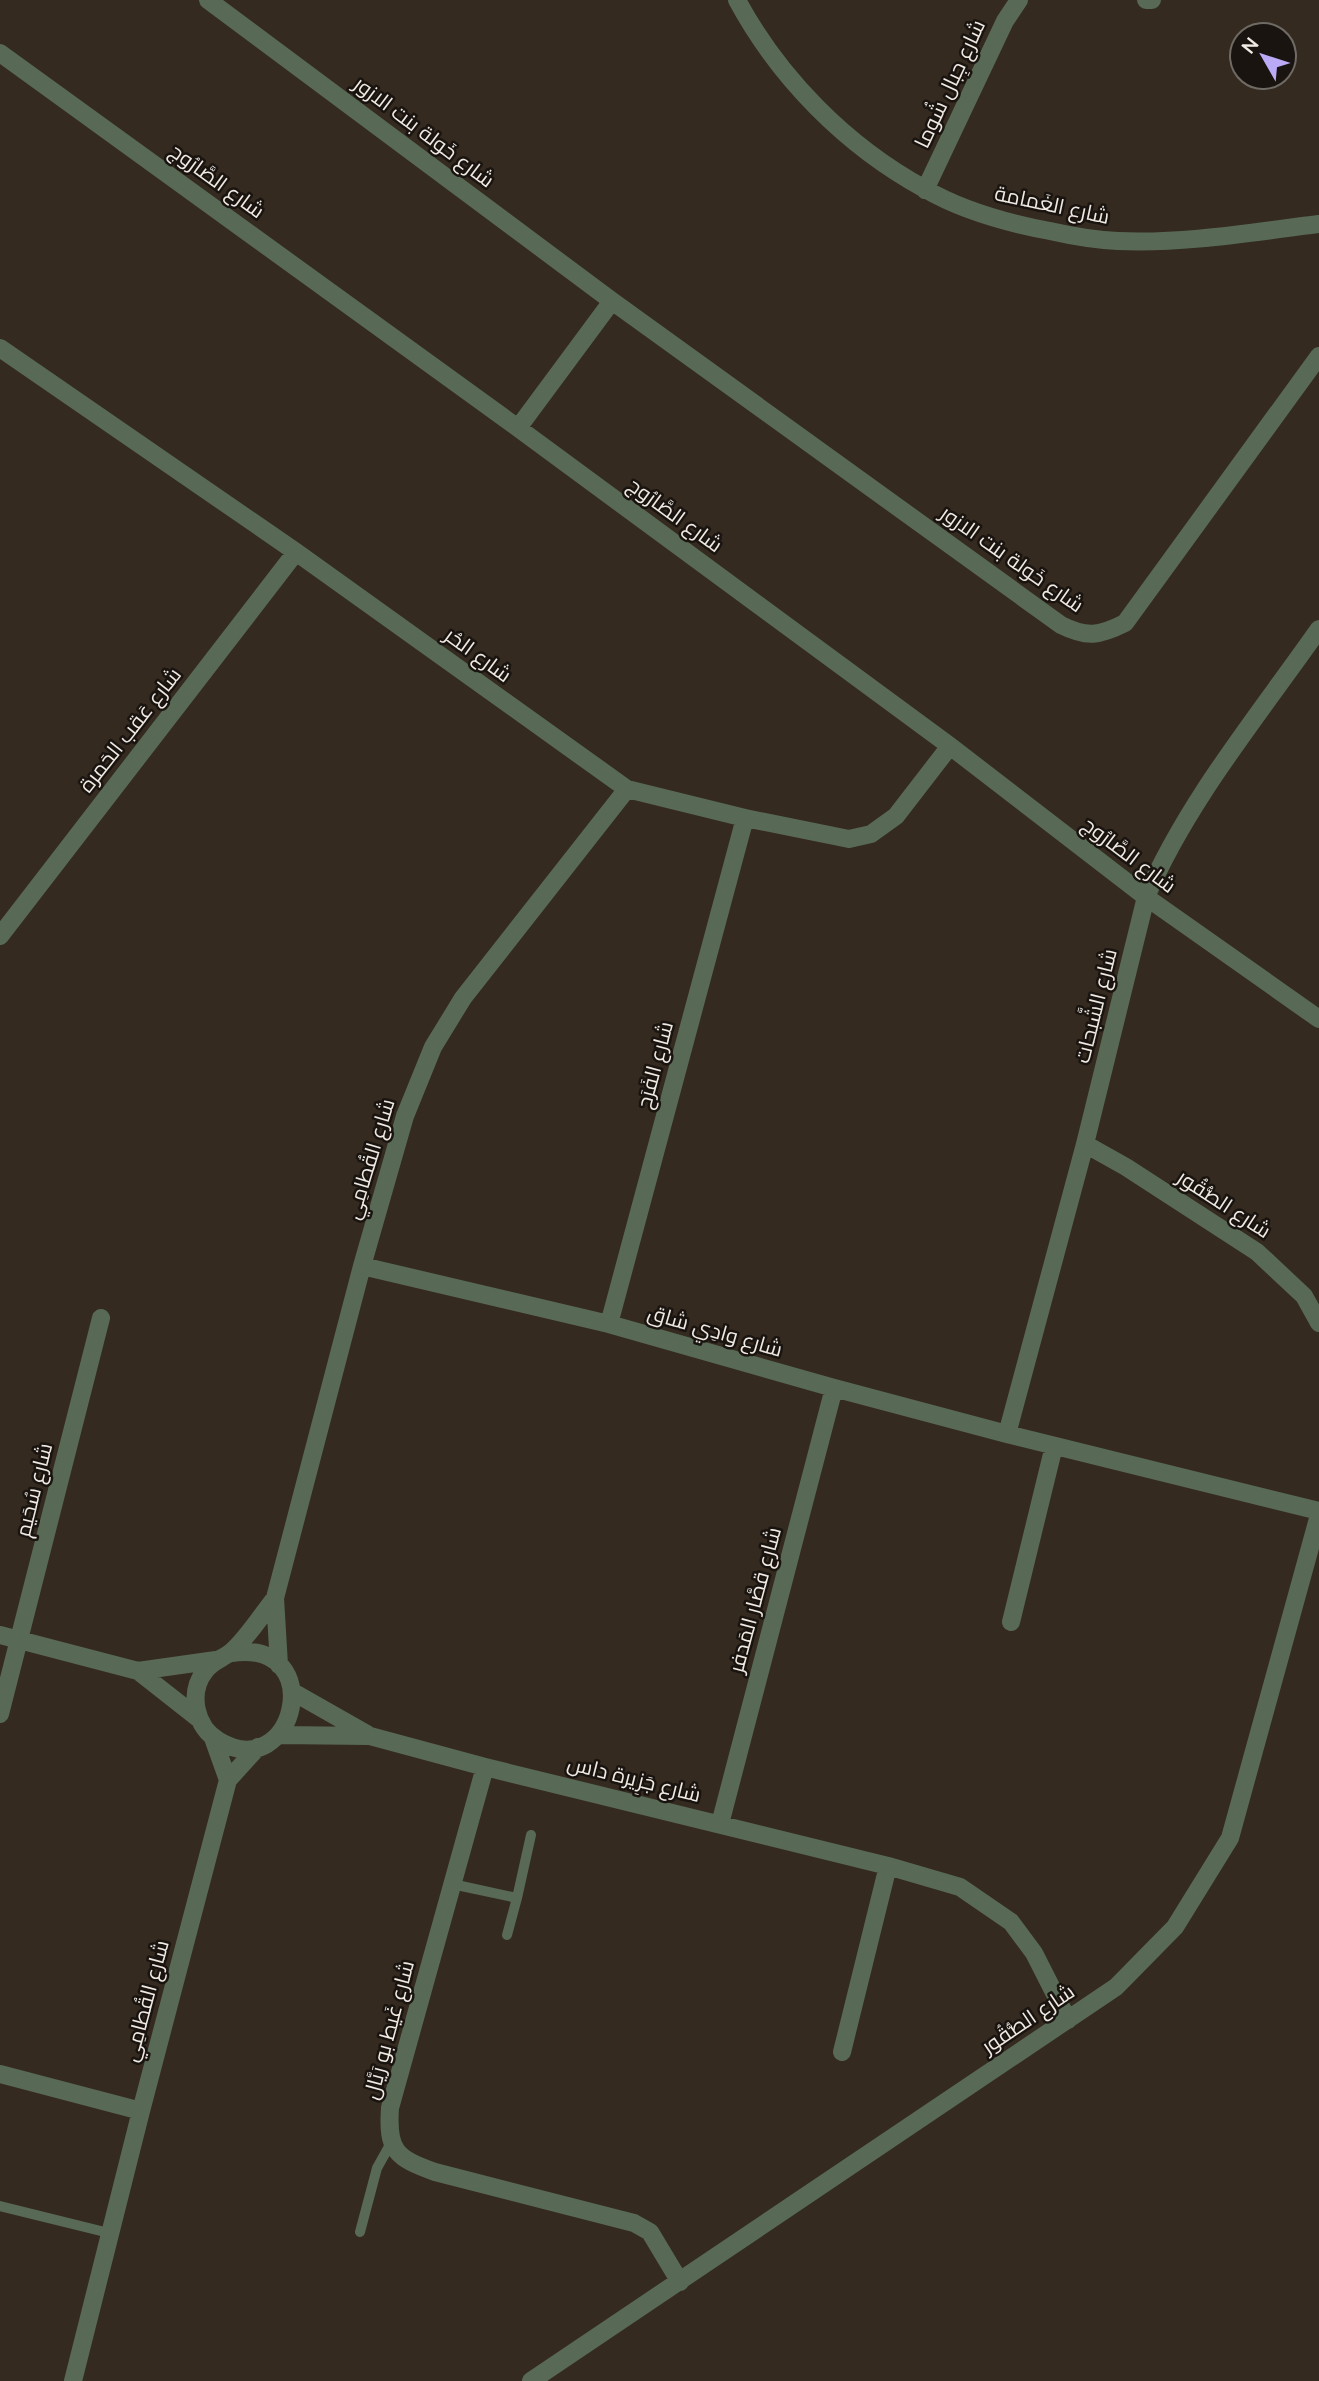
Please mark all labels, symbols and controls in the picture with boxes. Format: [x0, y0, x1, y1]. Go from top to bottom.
street label: شارع جِبال شُوما [907, 15, 992, 153]
north arrow [1228, 21, 1298, 91]
text: N [1236, 32, 1265, 60]
street label: شارع خَولة بنت الازور [347, 69, 500, 194]
street label: شارع الصَّارُوج [164, 137, 270, 225]
street label: شارع الغَمامة [992, 179, 1112, 231]
street label: شارع الصَّارُوج [622, 471, 728, 559]
street label: شارع خَولة بنت الازور [934, 498, 1089, 619]
street label: شارع الحُر [438, 621, 517, 689]
street label: شارع عَقب الحَمرة [72, 662, 188, 798]
street label: شارع الصَّارُوج [1076, 810, 1182, 900]
street label: شارع الشَّبحات [1065, 945, 1124, 1066]
street label: شارع الفَرَح [630, 1018, 680, 1112]
street label: شارع القُطامِي [338, 1095, 404, 1223]
street label: شارع الصُّقُور [1171, 1163, 1276, 1245]
street label: شارع وادِي شاق [644, 1298, 786, 1366]
street label: شارع سُحَيم [9, 1440, 59, 1540]
street label: شارع قصَّار المَدفر [722, 1524, 788, 1677]
street label: شارع جَزِيرة داس [564, 1749, 704, 1809]
street label: شارع القُطامِي [116, 1937, 178, 2065]
street label: شارع غَيط بو رَيَّال [357, 1957, 421, 2103]
street label: شارع الصُّقُور [975, 1978, 1080, 2061]

